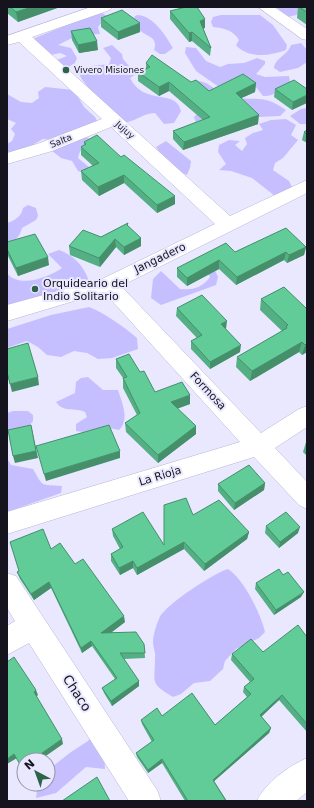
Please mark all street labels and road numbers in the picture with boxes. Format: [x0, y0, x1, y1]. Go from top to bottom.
street label: Jujuy [113, 118, 137, 141]
street label: Salta [49, 132, 73, 150]
street label: Jangadero [131, 240, 188, 276]
street label: Formosa [187, 369, 229, 413]
street label: La Rioja [137, 463, 183, 489]
street label: Chaco [60, 672, 94, 714]

